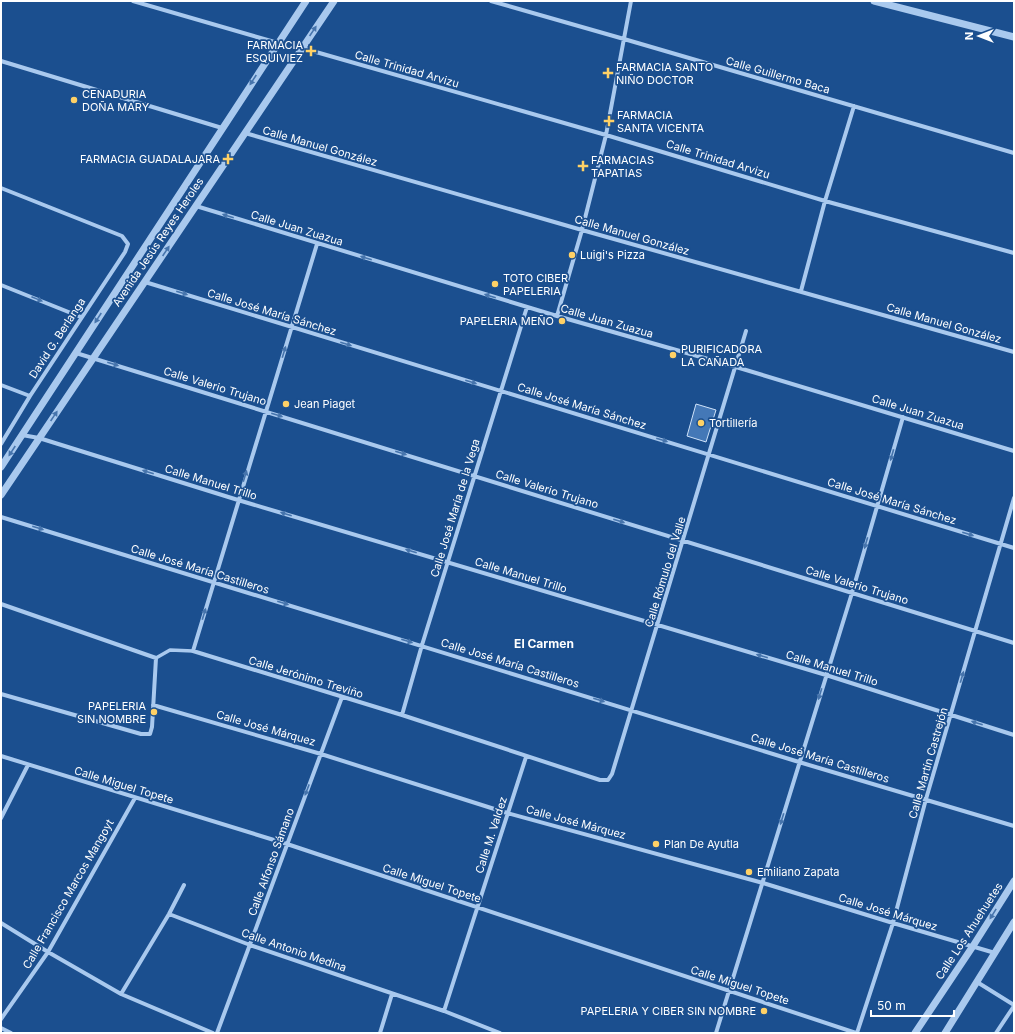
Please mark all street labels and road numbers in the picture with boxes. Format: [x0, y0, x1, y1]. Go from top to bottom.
street label: Calle Trinidad Arvizu [353, 47, 461, 91]
street label: Calle Guillermo Baca [724, 53, 832, 97]
street label: Calle Manuel González [261, 123, 379, 169]
street label: Calle Trinidad Arvizu [664, 137, 772, 181]
street label: Avenida Jesús Reyes Heroles [109, 175, 207, 309]
street label: Calle Juan Zuazua [249, 207, 345, 249]
street label: Calle Manuel González [573, 212, 691, 258]
street label: Calle José María Sánchez [206, 286, 338, 338]
street label: David G. Berlanga [26, 295, 88, 381]
street label: Calle Manuel González [885, 300, 1003, 346]
street label: Calle Juan Zuazua [559, 301, 655, 341]
street label: Calle Valerio Trujano [162, 364, 269, 408]
street label: Calle José María Sánchez [516, 380, 648, 432]
street label: Calle Juan Zuazua [870, 391, 966, 433]
street label: Calle José María de la Vega [427, 437, 483, 579]
street label: Calle Manuel Trillo [163, 461, 259, 503]
street label: Calle Valerio Trujano [494, 467, 601, 511]
street label: Calle José María Sánchez [826, 475, 958, 527]
street label: Calle Rómulo del Valle [642, 515, 688, 629]
street label: Calle José María Castilleros [129, 541, 271, 597]
street label: Calle Manuel Trillo [473, 554, 569, 596]
street label: Calle Valerio Trujano [804, 563, 911, 607]
street label: Calle José María Castilleros [439, 635, 581, 691]
street label: Calle Manuel Trillo [784, 647, 880, 689]
street label: Calle Jerónimo Treviño [247, 653, 366, 701]
street label: Calle Martín Castrejón [905, 706, 951, 820]
street label: Calle José Márquez [215, 707, 317, 749]
street label: Calle José María Castilleros [749, 730, 891, 786]
street label: Calle Miguel Topete [73, 763, 175, 807]
street label: Calle M. Valdez [472, 795, 510, 875]
street label: Calle José Márquez [525, 802, 627, 842]
street label: Calle Alfonso Sámano [245, 806, 297, 918]
street label: Calle Francisco Marcos Mangoyt [19, 816, 117, 971]
street label: Calle Miguel Topete [381, 860, 483, 906]
street label: Calle Los Ahuehuetes [932, 880, 1006, 982]
street label: Calle José Márquez [837, 890, 939, 934]
street label: Calle Antonio Medina [239, 925, 349, 975]
street label: Calle Miguel Topete [689, 962, 791, 1008]

